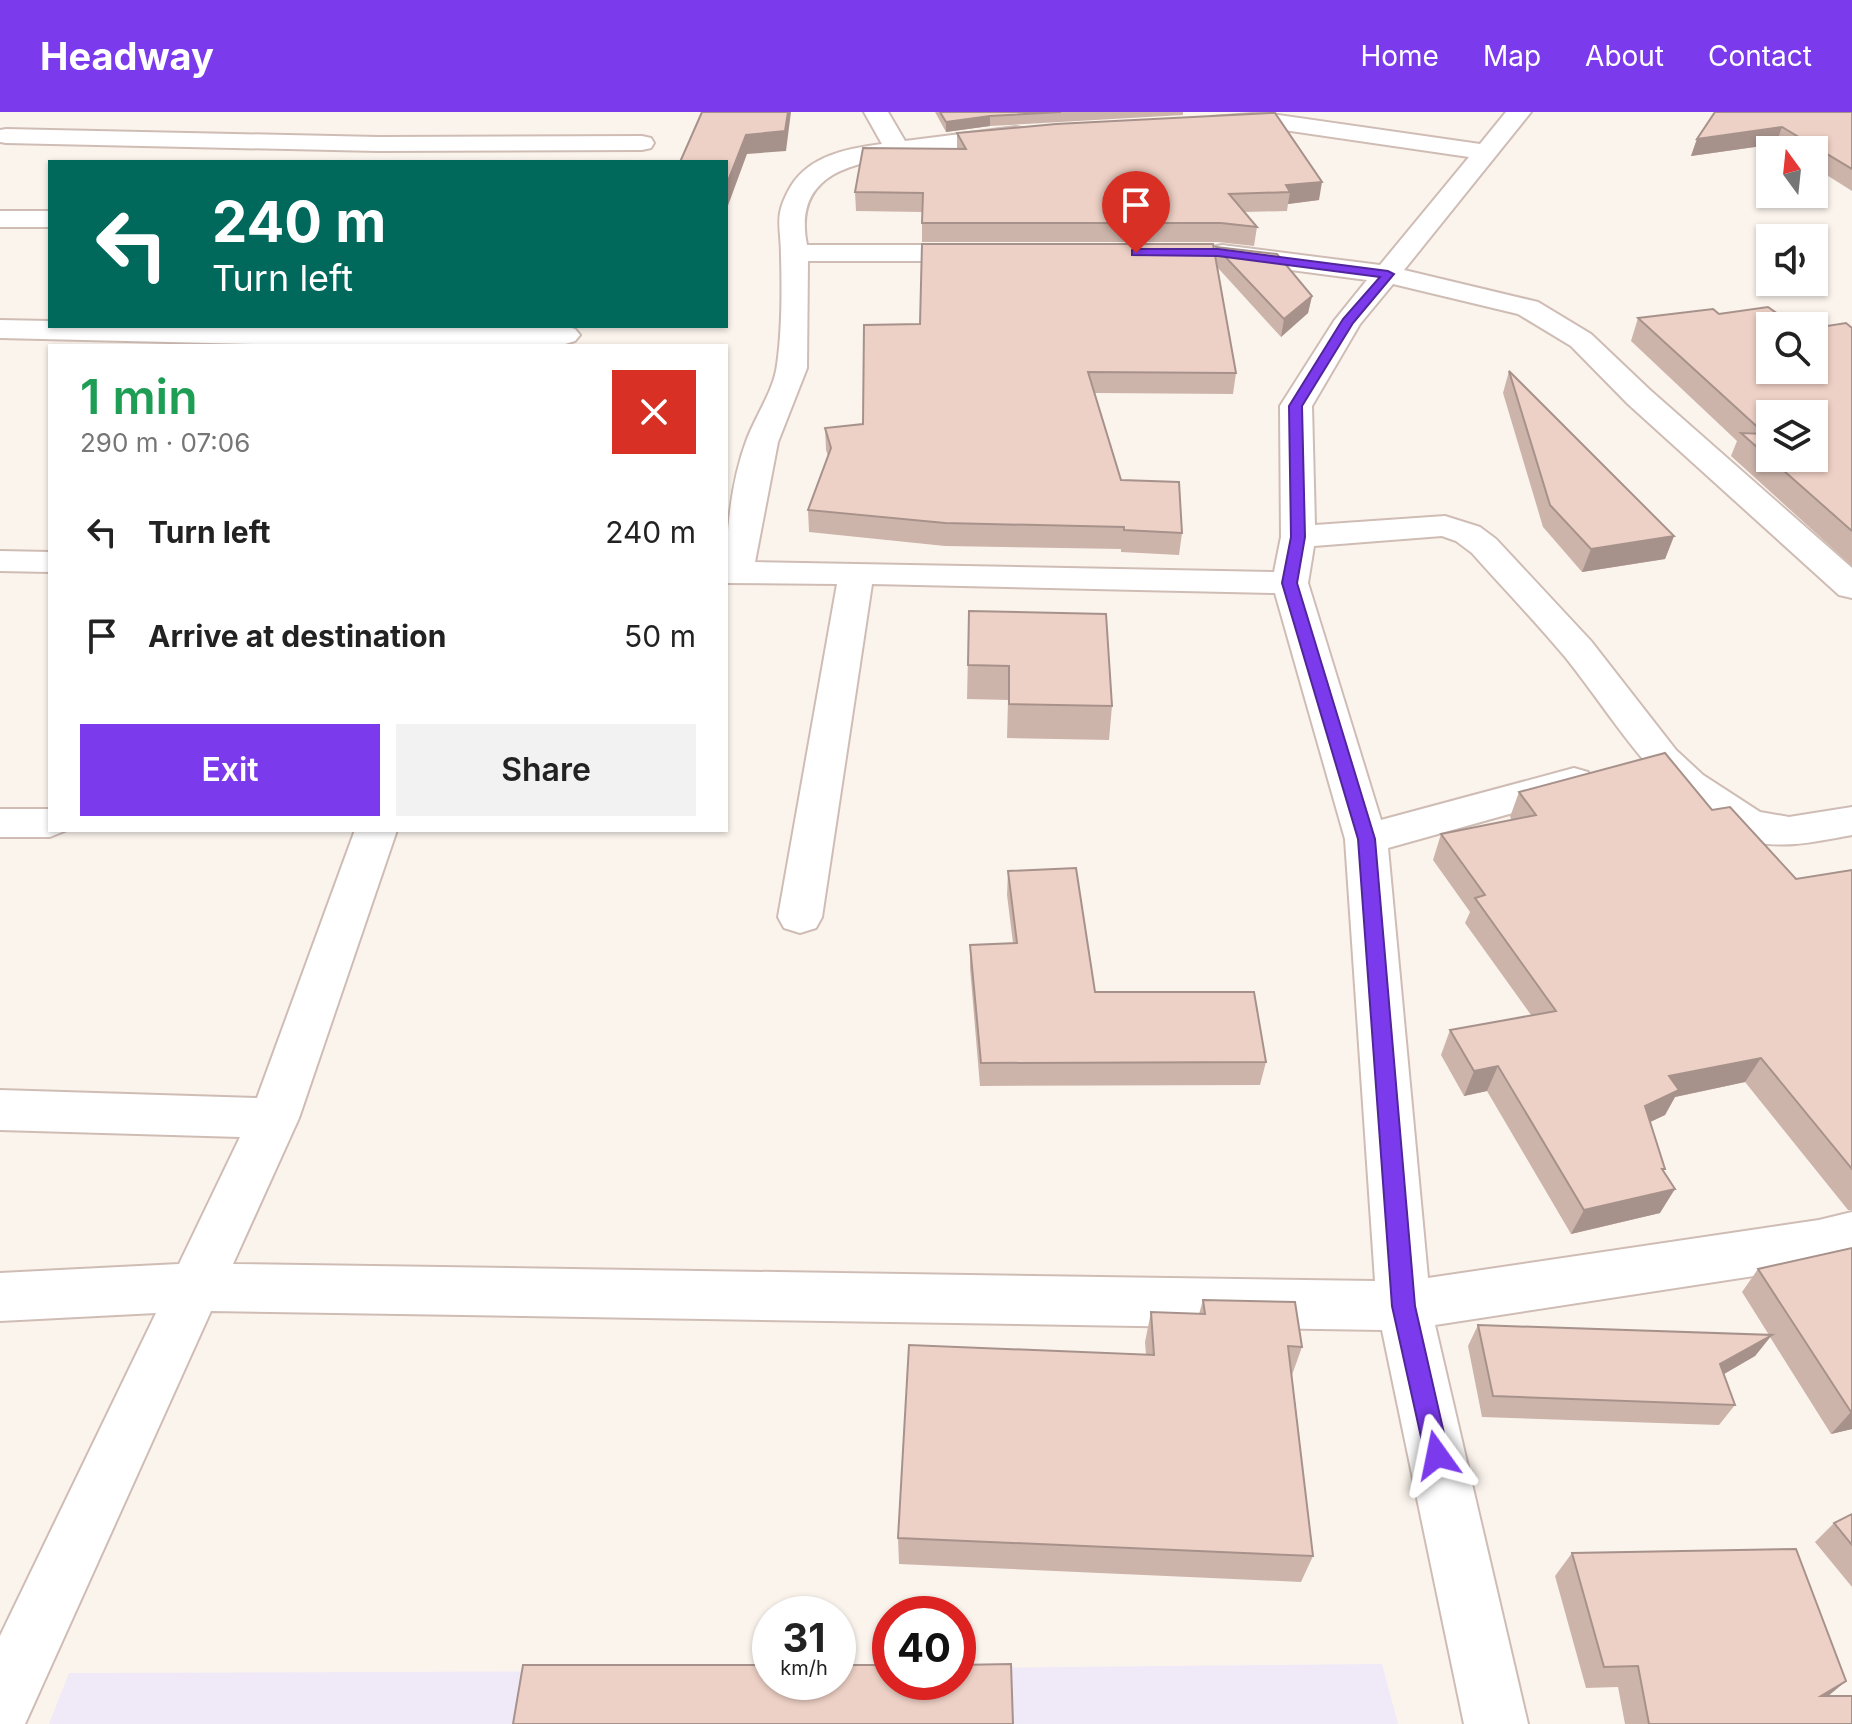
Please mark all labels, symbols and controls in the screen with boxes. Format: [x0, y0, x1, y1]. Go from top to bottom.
text: Headway [40, 33, 214, 79]
text: Home [1360, 39, 1439, 73]
text: Map [1483, 39, 1541, 73]
text: About [1585, 39, 1664, 73]
text: Contact [1708, 39, 1812, 73]
north arrow [1756, 136, 1828, 208]
map controls [1756, 136, 1828, 472]
pin [1102, 171, 1170, 253]
icon: arrive [1114, 183, 1158, 227]
text: 240 m [212, 188, 386, 256]
icon: left [80, 192, 184, 296]
button: sound [1756, 224, 1828, 296]
text: Turn left [212, 256, 353, 300]
button: search [1756, 312, 1828, 384]
text: 1 min [80, 367, 198, 426]
button: close [612, 370, 696, 454]
button: layers [1756, 400, 1828, 472]
text: 290 m · 07:06 [80, 427, 250, 458]
icon: left [80, 510, 124, 554]
text: Turn left [148, 514, 270, 550]
text: 240 m [605, 514, 696, 550]
icon: arrive [80, 614, 124, 658]
text: Arrive at destination [148, 618, 446, 654]
text: 50 m [624, 618, 696, 654]
button: Exit [80, 724, 380, 816]
button: Share [396, 724, 696, 816]
position arrow [1395, 1413, 1479, 1497]
speed limit sign: 40 [872, 1596, 976, 1700]
text: 31 [782, 1613, 826, 1662]
text: km/h [780, 1656, 828, 1680]

